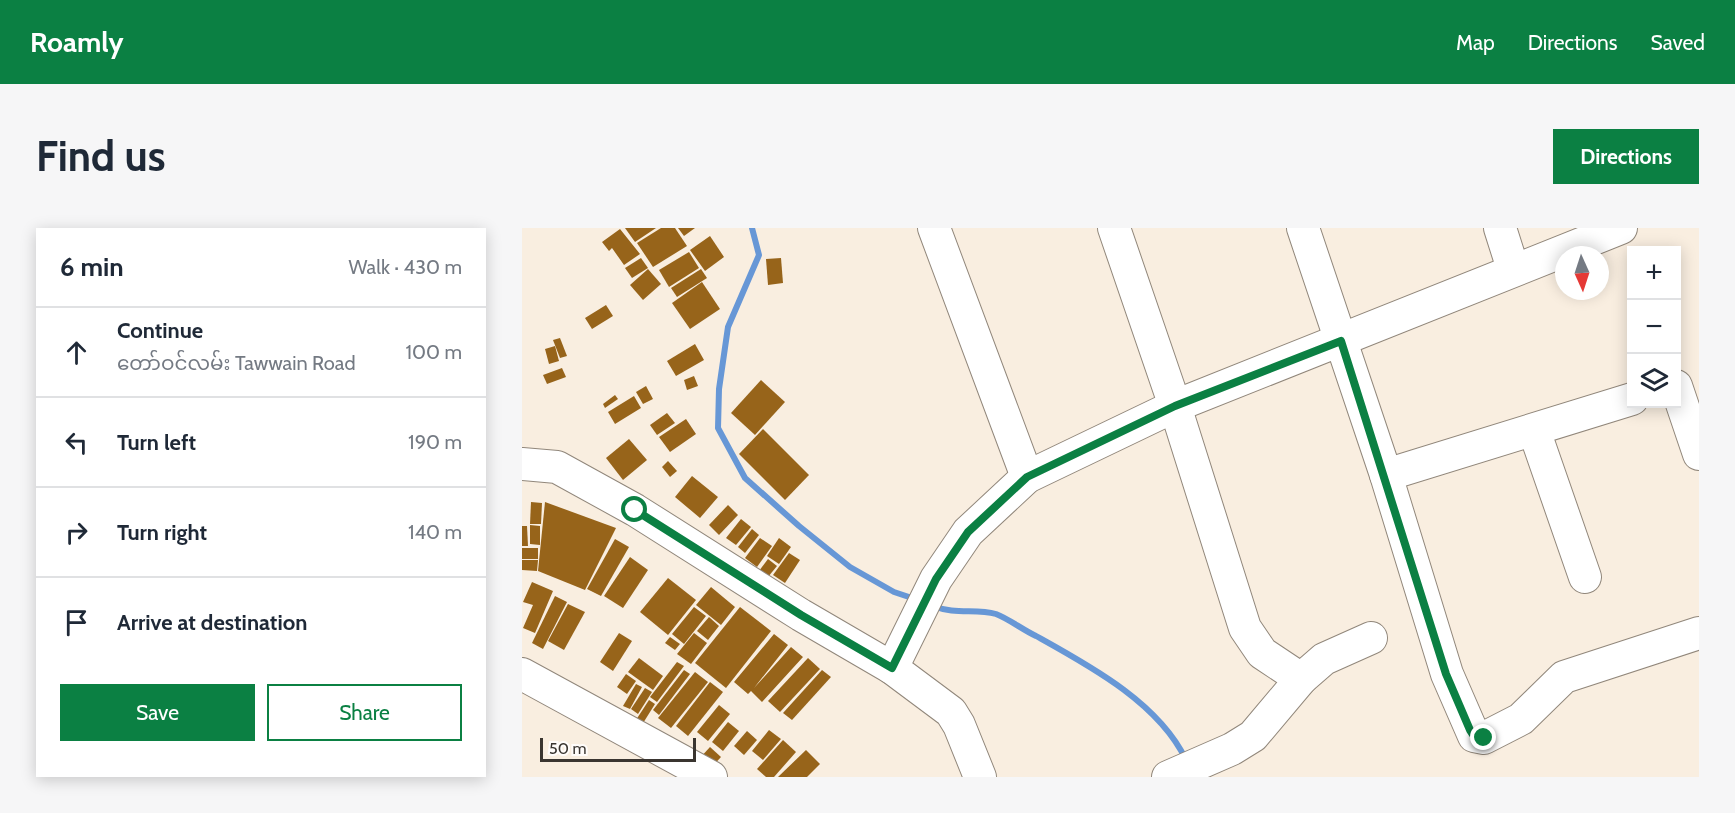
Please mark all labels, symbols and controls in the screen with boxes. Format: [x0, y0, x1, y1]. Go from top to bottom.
text: Roamly [30, 25, 124, 59]
text: Map [1456, 30, 1495, 55]
text: Directions [1528, 30, 1617, 55]
text: Saved [1650, 30, 1705, 55]
button: Directions [1553, 129, 1699, 184]
text: Find us [36, 130, 165, 182]
north arrow [1555, 246, 1609, 300]
map controls [1627, 246, 1681, 408]
button: + [1627, 246, 1681, 300]
text: 6 min [60, 251, 124, 283]
text: Walk · 430 m [348, 255, 462, 279]
button: − [1627, 300, 1681, 354]
text: Continue [117, 317, 203, 344]
icon: ahead [60, 336, 93, 369]
text: 100 m [406, 340, 462, 364]
text: တော်ဝင်လမ်း Tawwain Road [117, 351, 355, 375]
button: layers [1627, 354, 1681, 408]
icon: left [60, 426, 93, 459]
text: Turn left [117, 429, 196, 456]
text: 190 m [408, 430, 462, 454]
route start [621, 496, 647, 522]
icon: right [60, 516, 93, 549]
text: Turn right [117, 519, 207, 546]
text: 140 m [408, 520, 462, 544]
icon: arrive [60, 606, 93, 639]
text: Arrive at destination [117, 609, 307, 636]
button: Save [60, 684, 255, 741]
button: Share [267, 684, 462, 741]
route end [1470, 724, 1496, 750]
scale bar [540, 735, 696, 762]
text: 50 m [549, 739, 586, 758]

